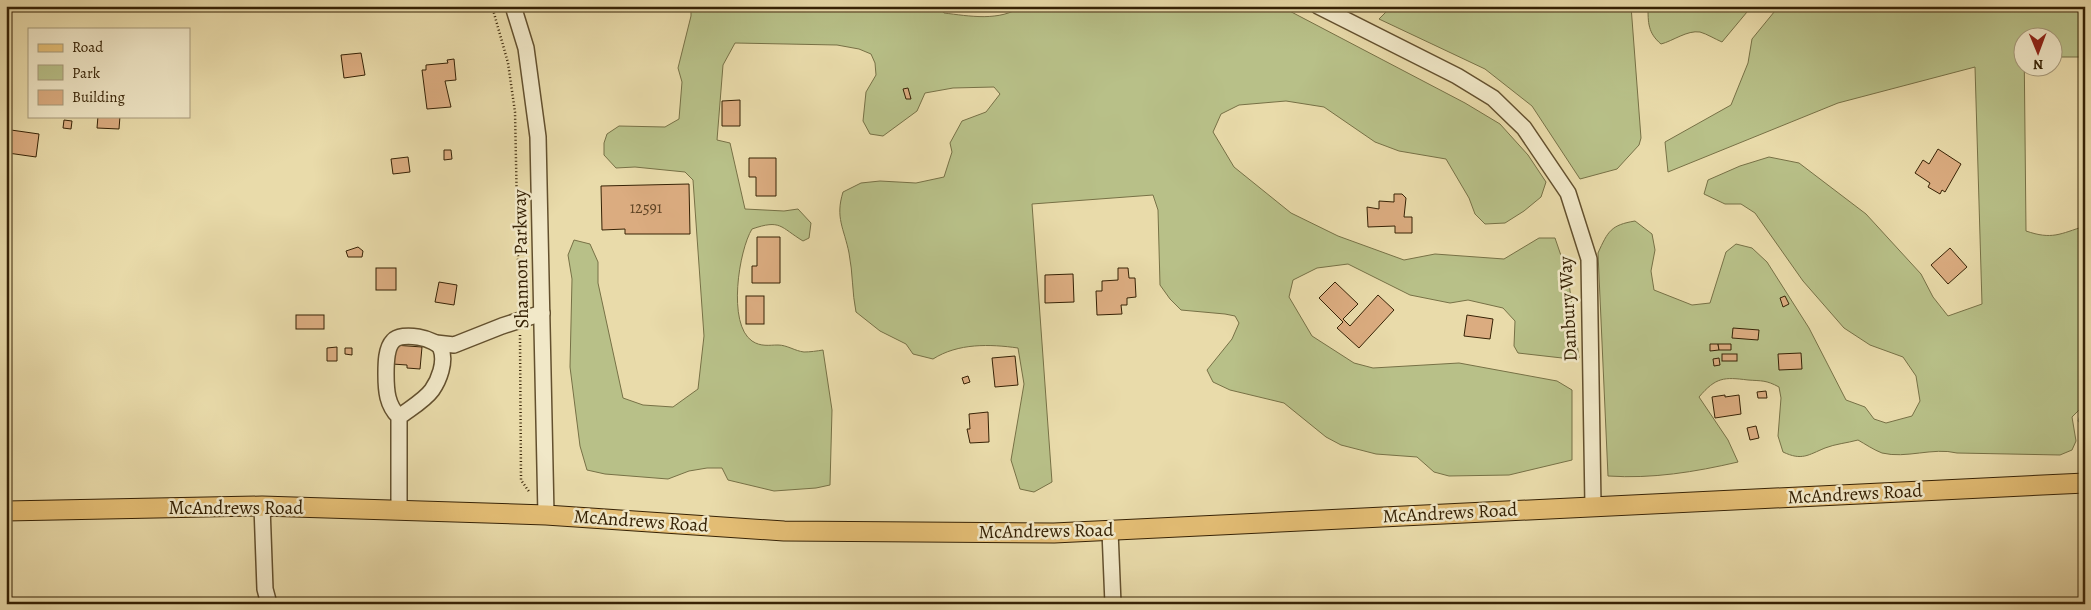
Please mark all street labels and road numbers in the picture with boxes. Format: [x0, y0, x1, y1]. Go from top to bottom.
street label: Shannon Parkway [507, 189, 535, 329]
street label: Danbury Way [1552, 255, 1584, 362]
street label: McAndrews Road [1787, 477, 1924, 511]
street label: McAndrews Road [168, 495, 304, 521]
street label: McAndrews Road [1382, 496, 1519, 530]
street label: McAndrews Road [573, 503, 710, 539]
street label: McAndrews Road [978, 517, 1115, 545]

